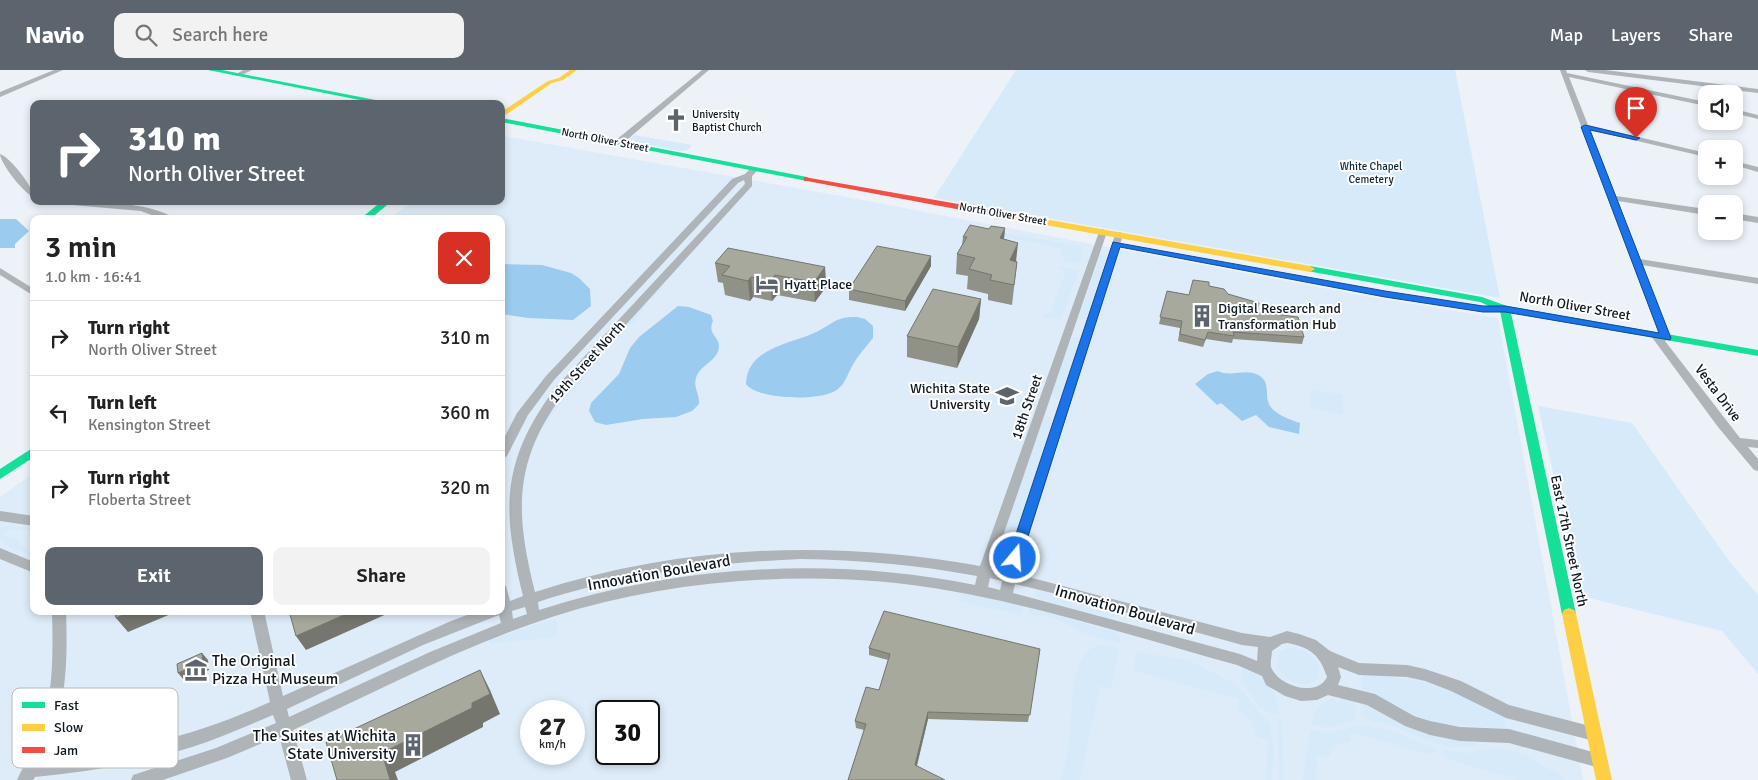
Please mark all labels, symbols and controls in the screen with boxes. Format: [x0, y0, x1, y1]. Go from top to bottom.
search box [114, 13, 464, 58]
text: Navio [25, 20, 84, 50]
icon: search [132, 21, 160, 49]
text: Search here [172, 23, 268, 47]
text: Map [1550, 24, 1583, 46]
text: Layers [1611, 24, 1661, 46]
text: Share [1689, 24, 1733, 46]
map controls [1698, 85, 1743, 240]
button: sound [1698, 85, 1743, 130]
pin [1615, 87, 1657, 138]
icon: arrive [1622, 94, 1650, 122]
church icon: University Baptist Church [663, 107, 689, 133]
place label: University Baptist Church [692, 108, 762, 134]
text: 310 m [128, 117, 221, 160]
icon: right [45, 120, 110, 185]
street label: North Oliver Street [560, 125, 650, 155]
button: + [1698, 140, 1743, 185]
text: North Oliver Street [128, 160, 305, 187]
park label: White Chapel Cemetery [1340, 160, 1402, 186]
button: − [1698, 195, 1743, 240]
street label: North Oliver Street [958, 200, 1048, 228]
text: 3 min [45, 229, 117, 266]
button: close [438, 232, 490, 284]
text: 1.0 km · 16:41 [45, 267, 142, 287]
hotel icon: Hyatt Place [754, 271, 780, 297]
place label: Hyatt Place [784, 276, 852, 293]
street label: North Oliver Street [1518, 288, 1632, 324]
place label: Digital Research and Transformation Hub [1218, 300, 1341, 333]
building icon: Digital Research and Transformation Hub [1189, 303, 1215, 329]
text: Turn right [88, 316, 170, 340]
street label: 19th Street North [546, 317, 628, 407]
icon: right [45, 324, 73, 352]
text: 310 m [440, 326, 490, 350]
text: North Oliver Street [88, 340, 217, 360]
street label: Vesta Drive [1691, 361, 1745, 425]
street label: 18th Street [1008, 372, 1046, 442]
place label: Wichita State University [910, 380, 990, 413]
school or university icon: Wichita State University [994, 383, 1020, 409]
text: Turn left [88, 391, 157, 415]
icon: left [45, 399, 73, 427]
text: 360 m [440, 401, 490, 425]
text: Kensington Street [88, 415, 210, 435]
text: Turn right [88, 466, 170, 490]
icon: right [45, 474, 73, 502]
street label: East 17th Street North [1547, 474, 1591, 608]
text: 320 m [440, 476, 490, 500]
text: Floberta Street [88, 490, 191, 510]
position arrow [988, 531, 1040, 583]
button: Exit [45, 547, 263, 605]
button: Share [273, 547, 490, 605]
street label: Innovation Boulevard [586, 551, 732, 595]
street label: Innovation Boulevard [1053, 580, 1197, 640]
place label: The Original Pizza Hut Museum [212, 651, 338, 689]
museum icon: The Original Pizza Hut Museum [183, 657, 209, 683]
legend [12, 688, 178, 768]
text: Fast [54, 697, 79, 714]
speed limit sign: 30 [595, 700, 660, 765]
text: 27 [539, 711, 566, 742]
text: Slow [54, 719, 83, 736]
place label: The Suites at Wichita State University [253, 726, 397, 764]
building icon: The Suites at Wichita State University [400, 732, 426, 758]
text: km/h [539, 737, 566, 752]
text: Jam [54, 742, 78, 759]

